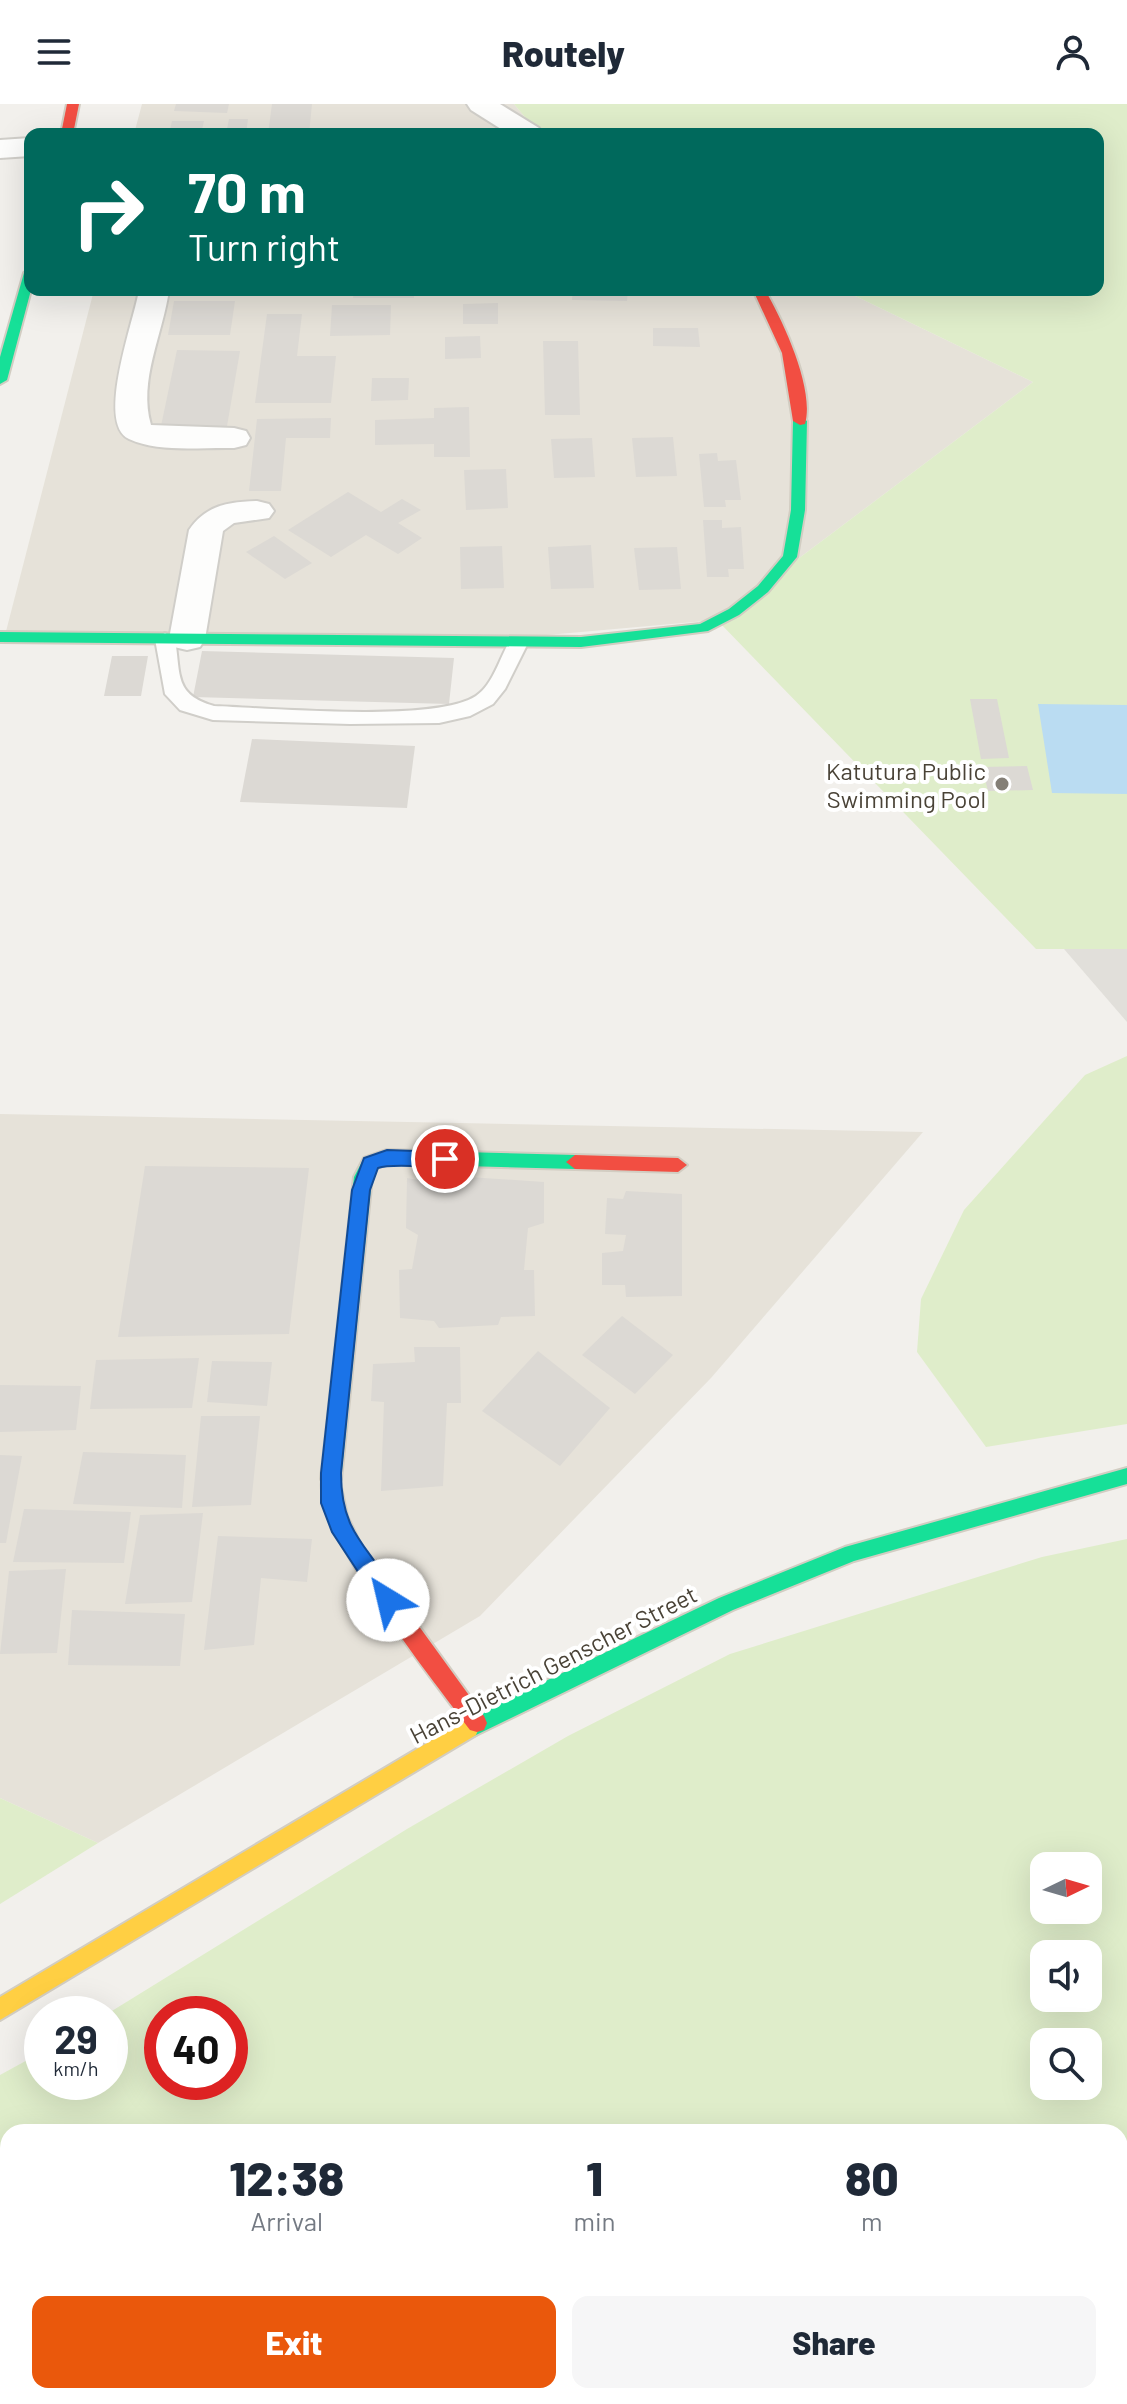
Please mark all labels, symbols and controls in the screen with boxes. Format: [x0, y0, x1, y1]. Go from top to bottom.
icon: menu [32, 30, 76, 74]
icon: person [1051, 30, 1095, 74]
text: Routely [502, 31, 625, 74]
text: 70 m [188, 157, 306, 224]
icon: right [56, 160, 160, 264]
text: Turn right [188, 225, 340, 268]
place label: Katutura Public Swimming Pool [826, 756, 986, 813]
marker: Katutura Public Swimming Pool [993, 775, 1011, 793]
pin [411, 1125, 479, 1193]
icon: arrive [423, 1137, 467, 1181]
position arrow [346, 1558, 430, 1642]
street label: Hans-Dietrich Genscher Street [405, 1579, 701, 1749]
north arrow [1030, 1852, 1102, 1924]
map controls [1030, 1852, 1102, 2100]
button: sound [1030, 1940, 1102, 2012]
speed limit sign: 40 [144, 1996, 248, 2100]
text: 29 [54, 2014, 98, 2062]
button: search [1030, 2028, 1102, 2100]
text: km/h [53, 2056, 99, 2080]
text: 12:38 [229, 2148, 344, 2206]
text: 1 [586, 2148, 603, 2206]
text: 80 [845, 2148, 899, 2206]
text: Arrival [250, 2205, 323, 2236]
text: min [573, 2205, 616, 2236]
text: m [861, 2205, 883, 2236]
button: Exit [32, 2296, 556, 2388]
button: Share [572, 2296, 1096, 2388]

